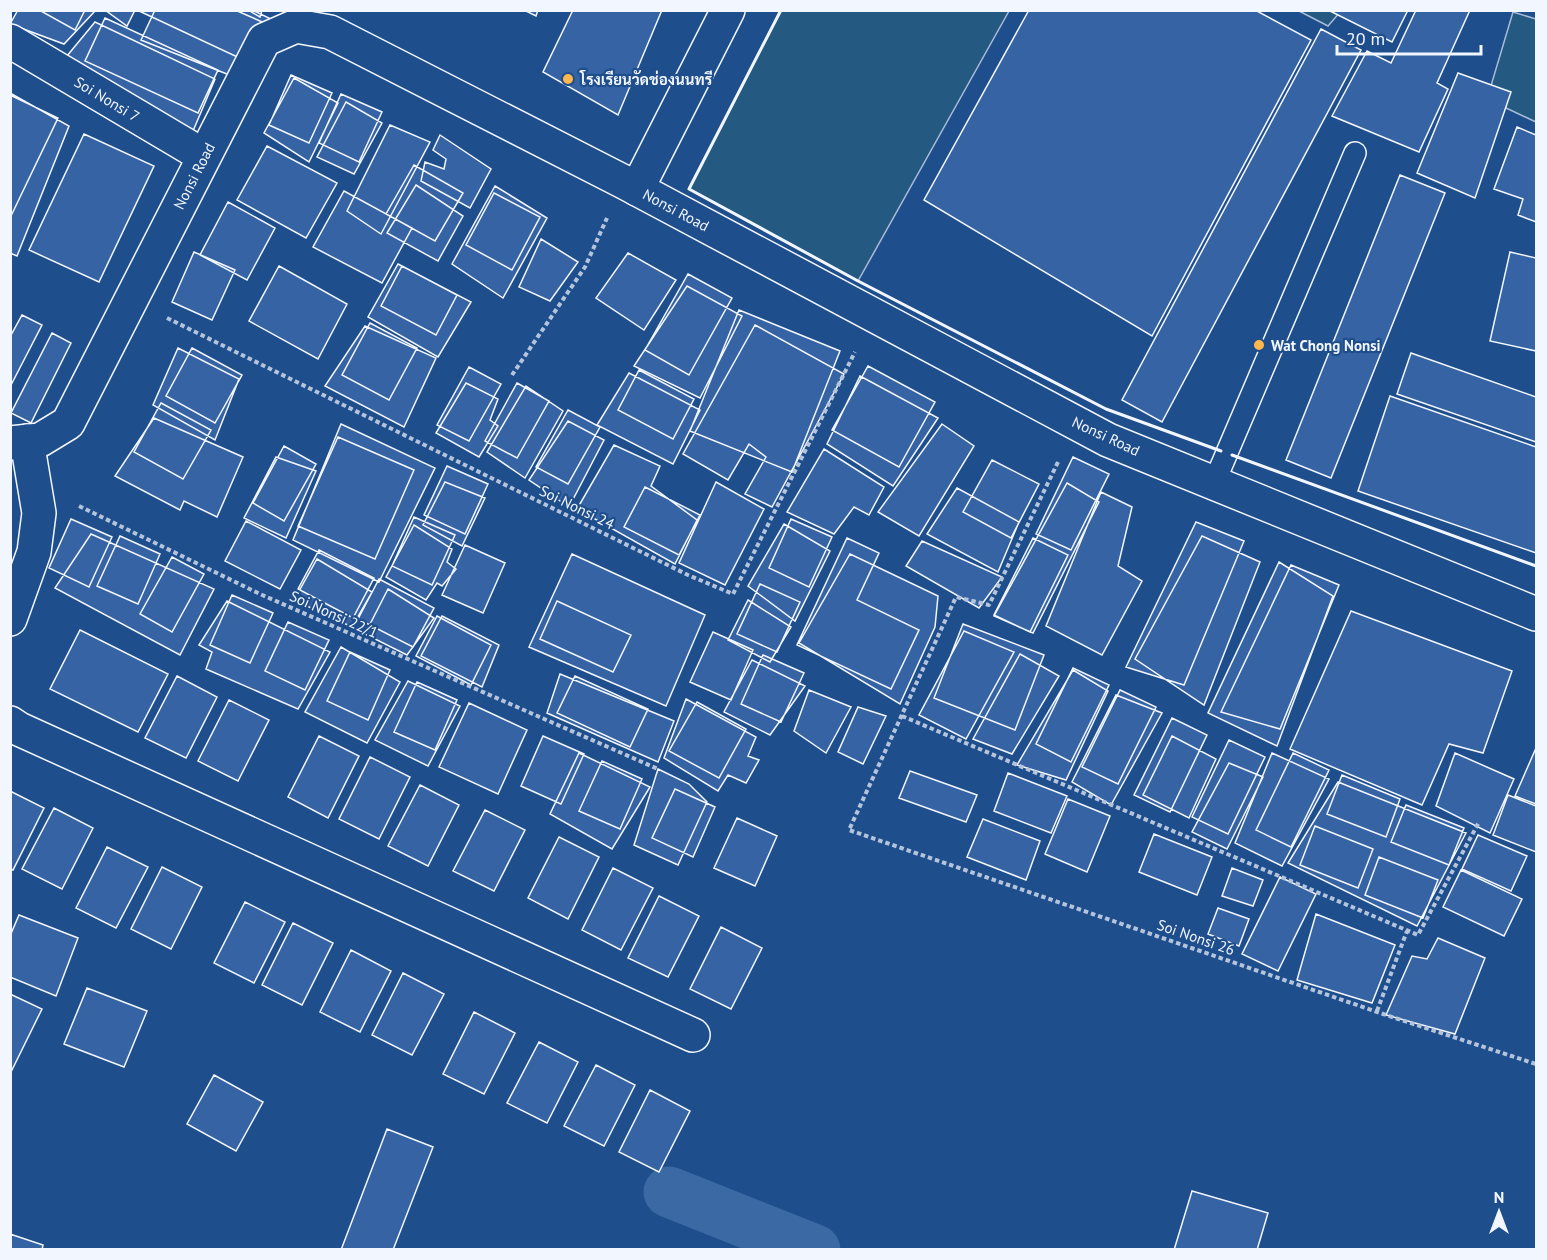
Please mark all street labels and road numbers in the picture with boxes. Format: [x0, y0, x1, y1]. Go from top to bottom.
street label: Soi Nonsi 7 [71, 72, 143, 126]
street label: Nonsi Road [169, 139, 219, 213]
street label: Nonsi Road [640, 185, 712, 235]
street label: Nonsi Road [1069, 412, 1143, 460]
street label: Soi Nonsi 24 [536, 481, 618, 533]
street label: Soi Nonsi 22/1 [287, 586, 381, 642]
street label: Soi Nonsi 26 [1155, 915, 1237, 959]

